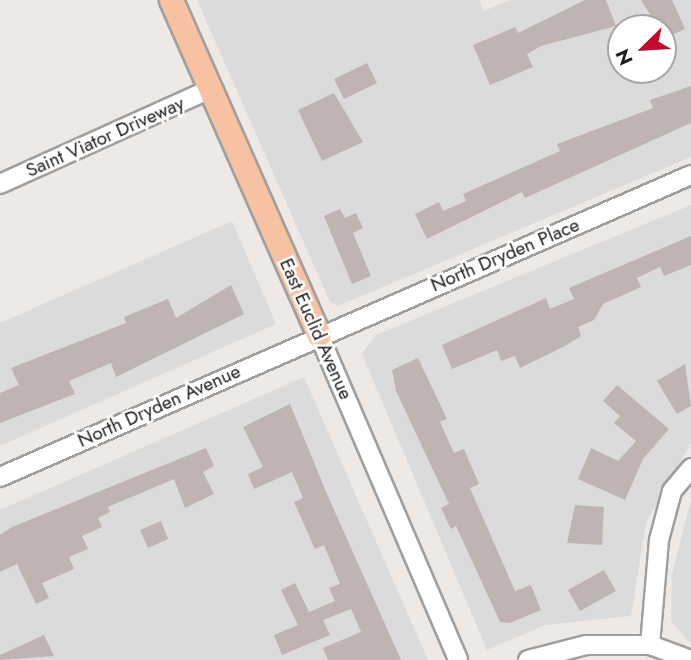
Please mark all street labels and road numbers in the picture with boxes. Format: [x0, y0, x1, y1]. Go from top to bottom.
street label: Saint Viator Driveway [22, 92, 188, 182]
street label: North Dryden Place [427, 213, 583, 297]
street label: East Euclid Avenue [275, 255, 357, 403]
street label: North Dryden Avenue [74, 360, 244, 452]

